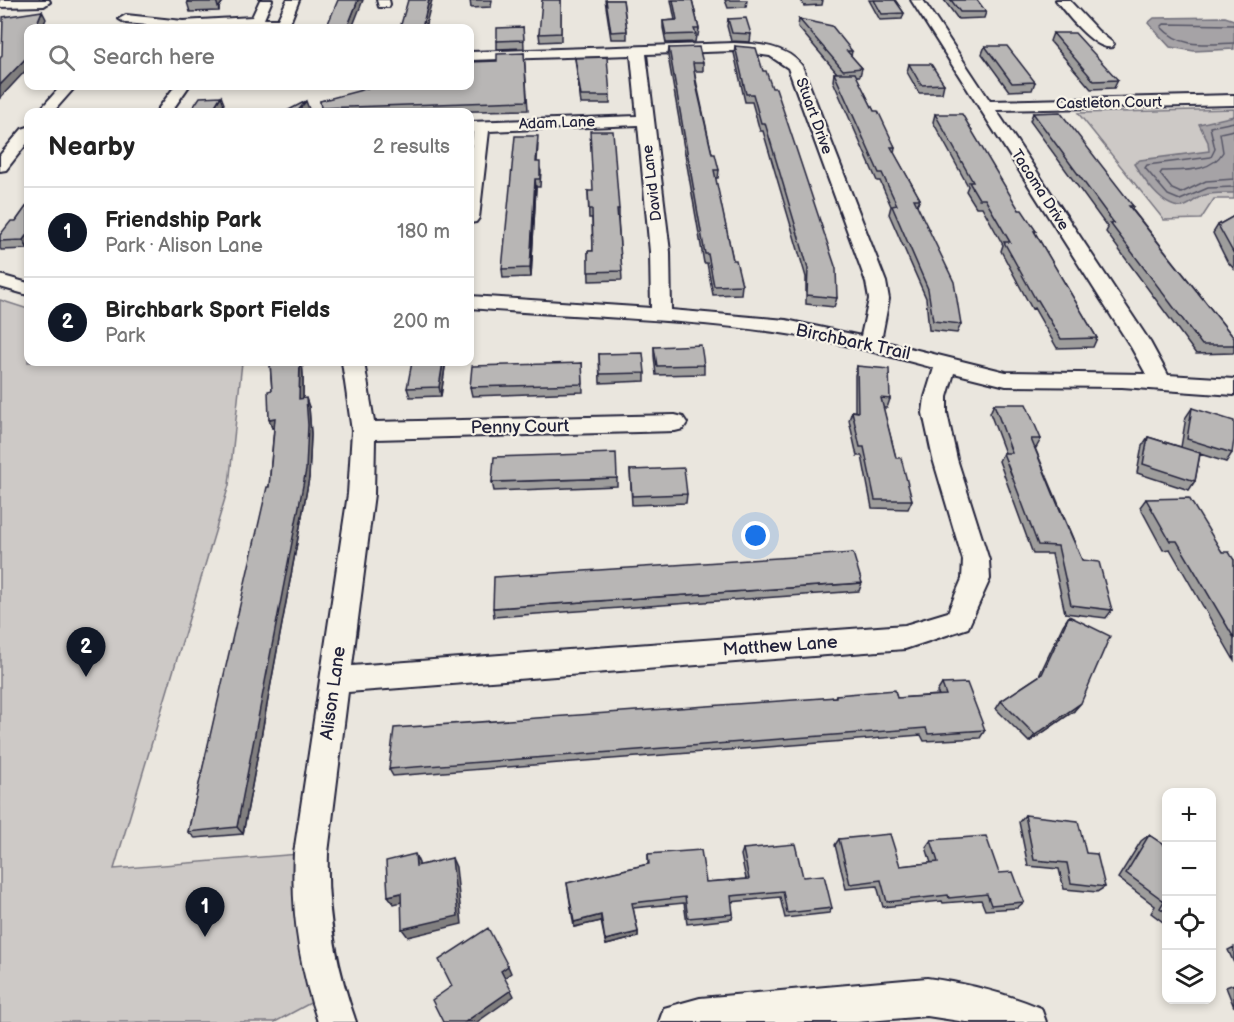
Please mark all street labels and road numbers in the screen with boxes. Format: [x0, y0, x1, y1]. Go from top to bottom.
street label: Stuart Drive [791, 75, 837, 157]
street label: Castleton Court [1056, 93, 1163, 113]
street label: Adam Lane [518, 112, 596, 134]
street label: David Lane [638, 144, 666, 222]
street label: Tacoma Drive [1007, 146, 1073, 234]
street label: Birchbark Trail [794, 320, 912, 364]
street label: Penny Court [471, 416, 570, 438]
street label: Matthew Lane [722, 631, 838, 660]
street label: Alison Lane [316, 645, 350, 741]

